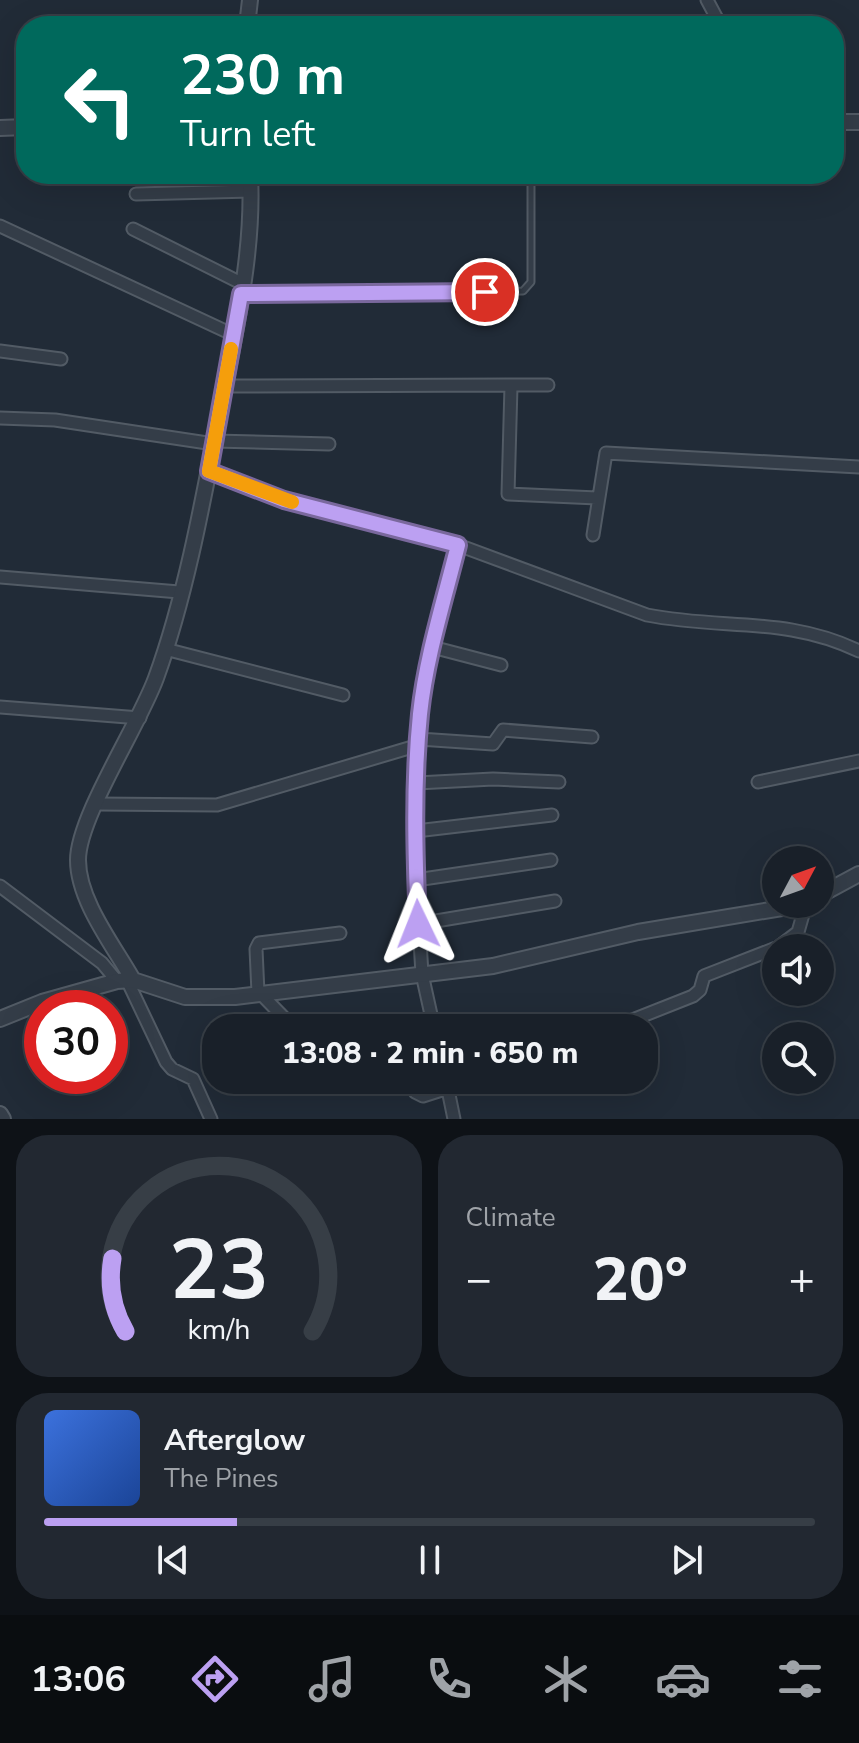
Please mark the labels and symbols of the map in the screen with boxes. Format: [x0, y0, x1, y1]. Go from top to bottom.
pin [451, 258, 519, 326]
north arrow [762, 846, 834, 918]
position arrow [376, 882, 460, 966]
speed limit sign: 30 [24, 990, 128, 1094]

